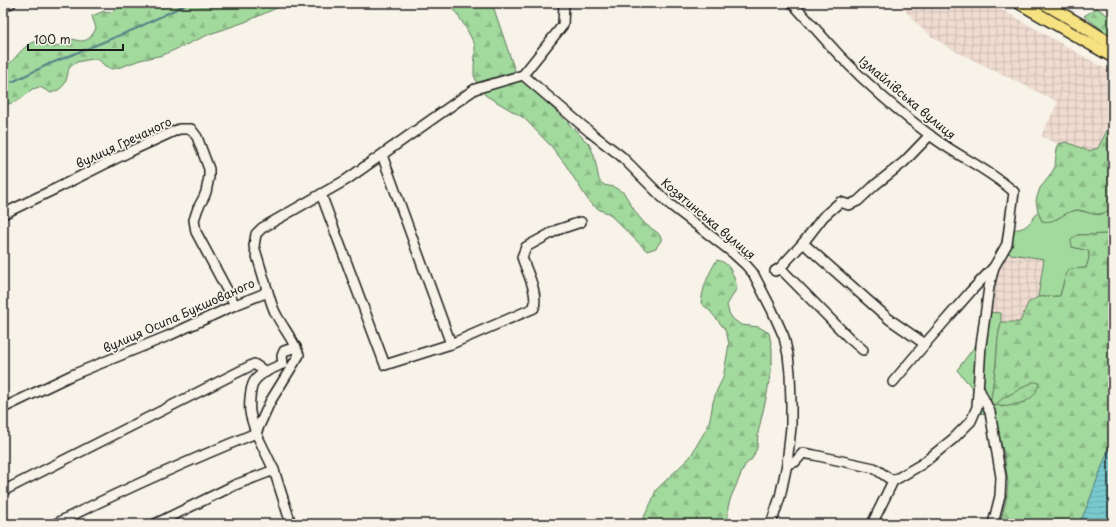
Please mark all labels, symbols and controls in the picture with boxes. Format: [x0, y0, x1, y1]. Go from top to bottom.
scale bar [28, 26, 123, 52]
text: 100 m [34, 30, 71, 48]
street label: Ізмайлівська вулиця [855, 51, 960, 143]
street label: вулиця Гречаного [73, 112, 175, 172]
street label: Козятинська вулиця [657, 173, 760, 263]
street label: вулиця Осипа Букшованого [100, 273, 258, 357]

